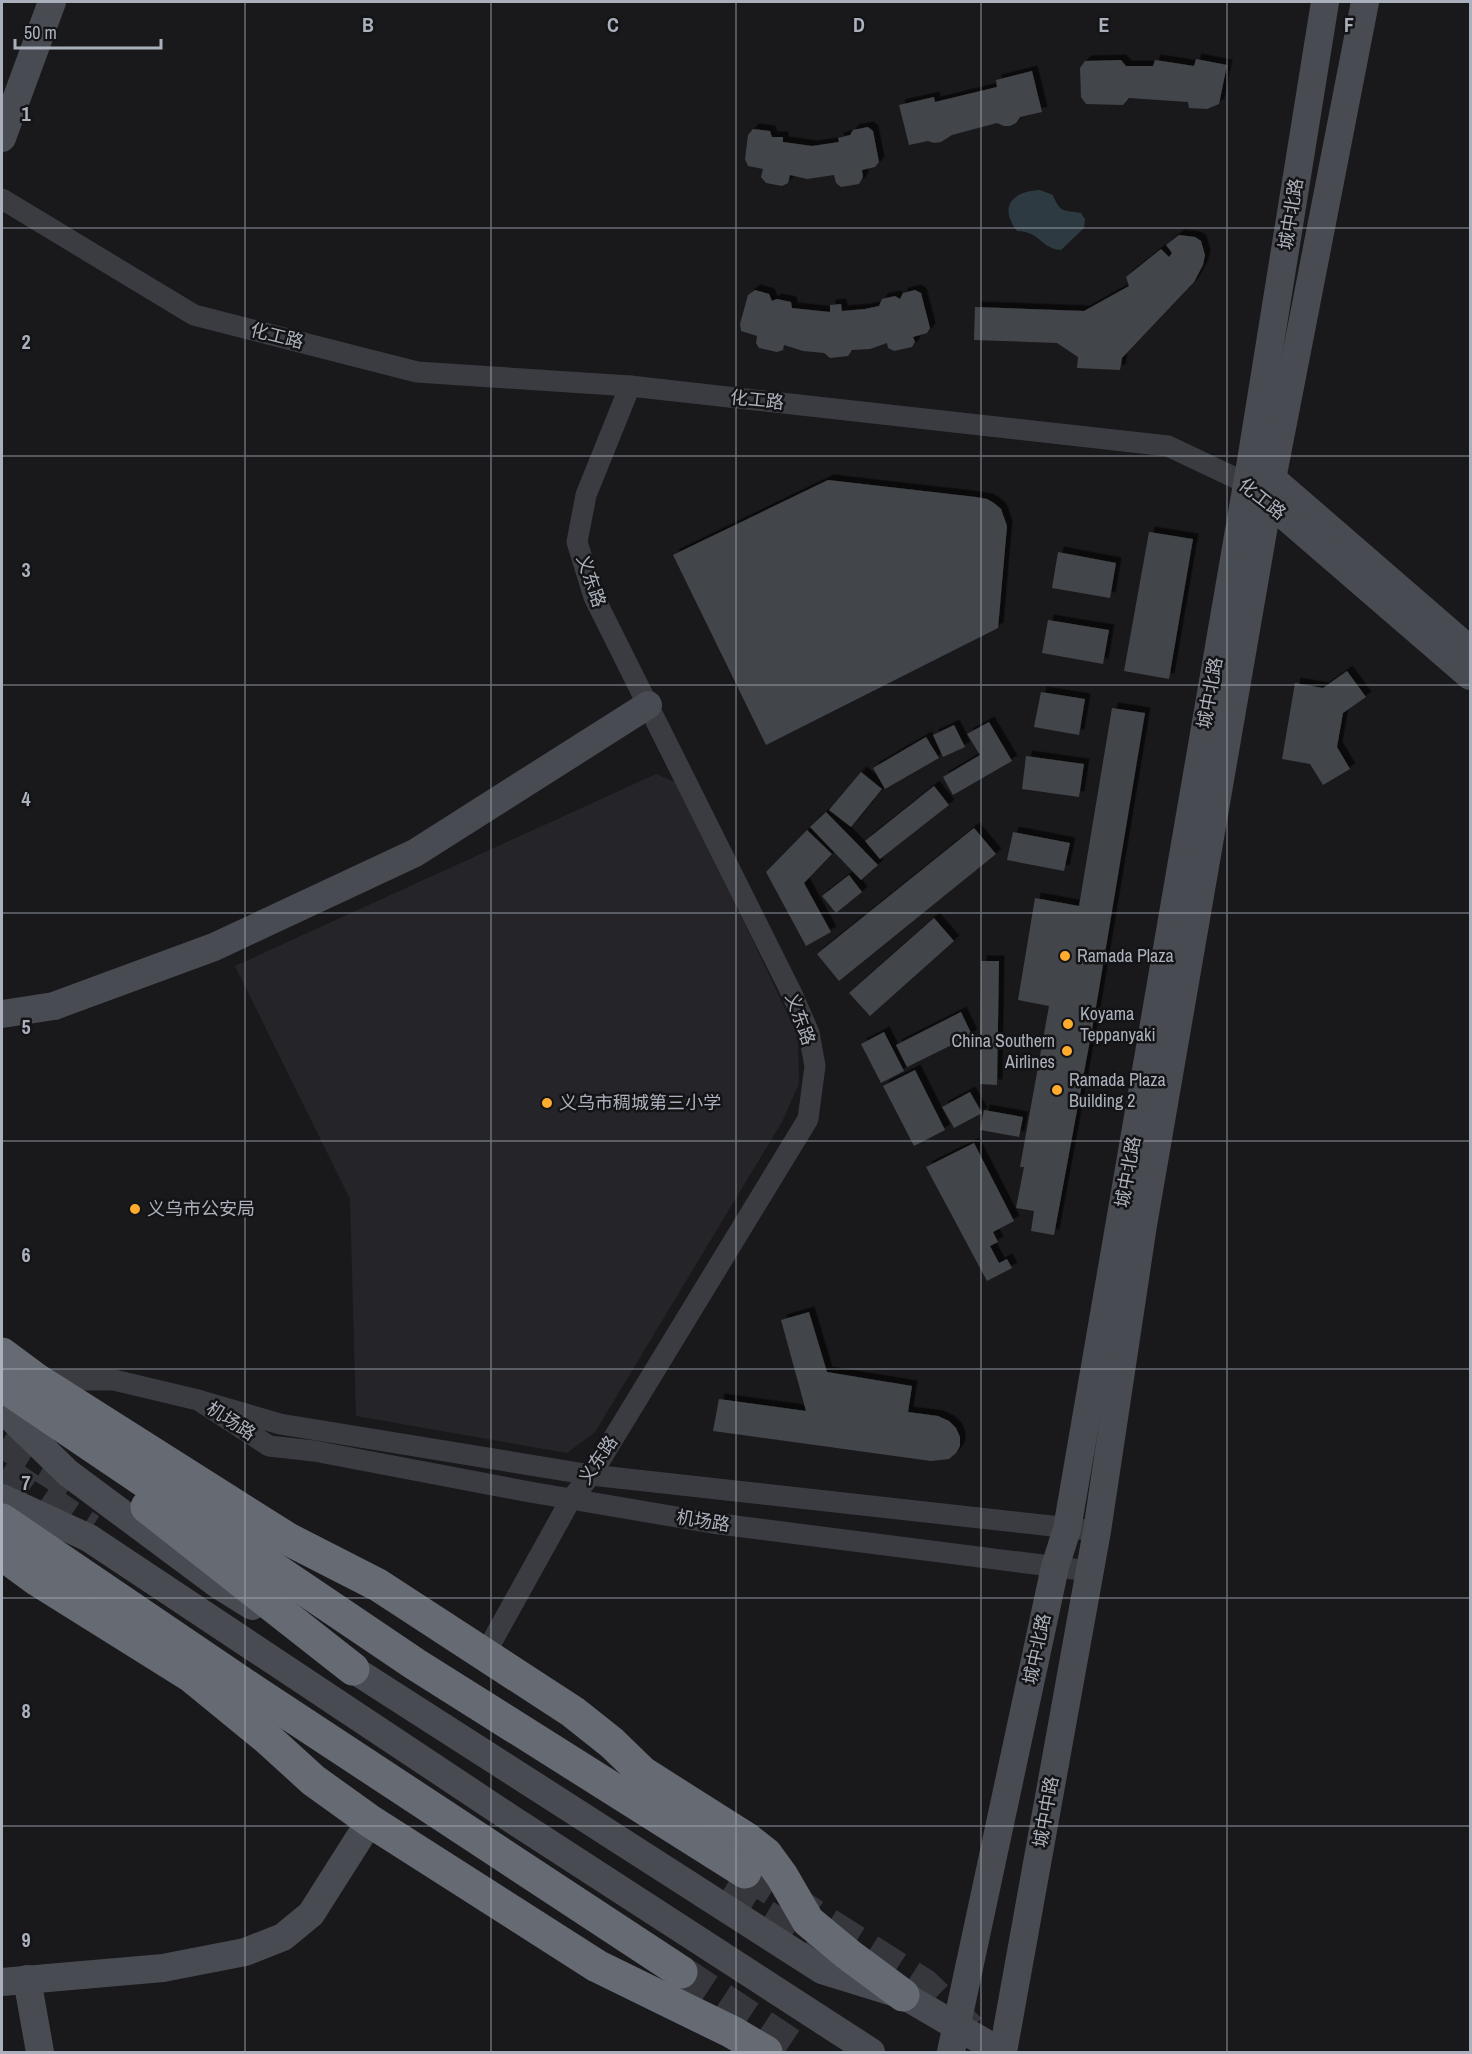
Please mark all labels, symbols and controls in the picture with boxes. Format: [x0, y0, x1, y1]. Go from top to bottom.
text: B [362, 11, 374, 38]
text: C [607, 11, 619, 38]
text: D [853, 11, 865, 38]
text: E [1099, 11, 1110, 38]
text: F [1344, 11, 1354, 38]
scale bar [15, 12, 160, 50]
text: 50 m [24, 20, 57, 45]
text: 1 [21, 100, 31, 127]
street label: 城中北路 [1273, 176, 1308, 251]
street label: 化工路 [248, 317, 306, 354]
text: 2 [21, 328, 31, 355]
street label: 化工路 [729, 384, 785, 415]
street label: 化工路 [1233, 472, 1291, 525]
street label: 义东路 [571, 551, 612, 610]
text: 3 [21, 556, 31, 583]
street label: 城中北路 [1191, 655, 1228, 731]
text: 4 [21, 785, 31, 812]
place label: Ramada Plaza [1077, 943, 1174, 968]
marker: Ramada Plaza [1058, 949, 1072, 963]
street label: 义东路 [779, 989, 821, 1048]
place label: Koyama Teppanyaki [1080, 1001, 1156, 1047]
text: 5 [21, 1013, 31, 1040]
marker: Koyama Teppanyaki [1061, 1017, 1075, 1031]
place label: China Southern Airlines [952, 1028, 1055, 1074]
marker: China Southern Airlines [1060, 1044, 1074, 1058]
place label: Ramada Plaza Building 2 [1069, 1067, 1166, 1113]
marker: Ramada Plaza Building 2 [1050, 1083, 1064, 1097]
place label: 义乌市稠城第三小学 [559, 1090, 721, 1115]
marker: 义乌市稠城第三小学 [540, 1096, 554, 1110]
street label: 城中北路 [1109, 1134, 1146, 1210]
place label: 义乌市公安局 [147, 1196, 255, 1221]
marker: 义乌市公安局 [128, 1202, 142, 1216]
text: 6 [21, 1241, 31, 1268]
street label: 机场路 [202, 1395, 261, 1446]
street label: 义东路 [572, 1430, 623, 1489]
text: 7 [21, 1469, 31, 1496]
street label: 机场路 [674, 1504, 732, 1537]
street label: 城中北路 [1017, 1611, 1056, 1687]
text: 8 [21, 1697, 31, 1724]
street label: 城中中路 [1027, 1774, 1064, 1850]
text: 9 [21, 1926, 31, 1953]

